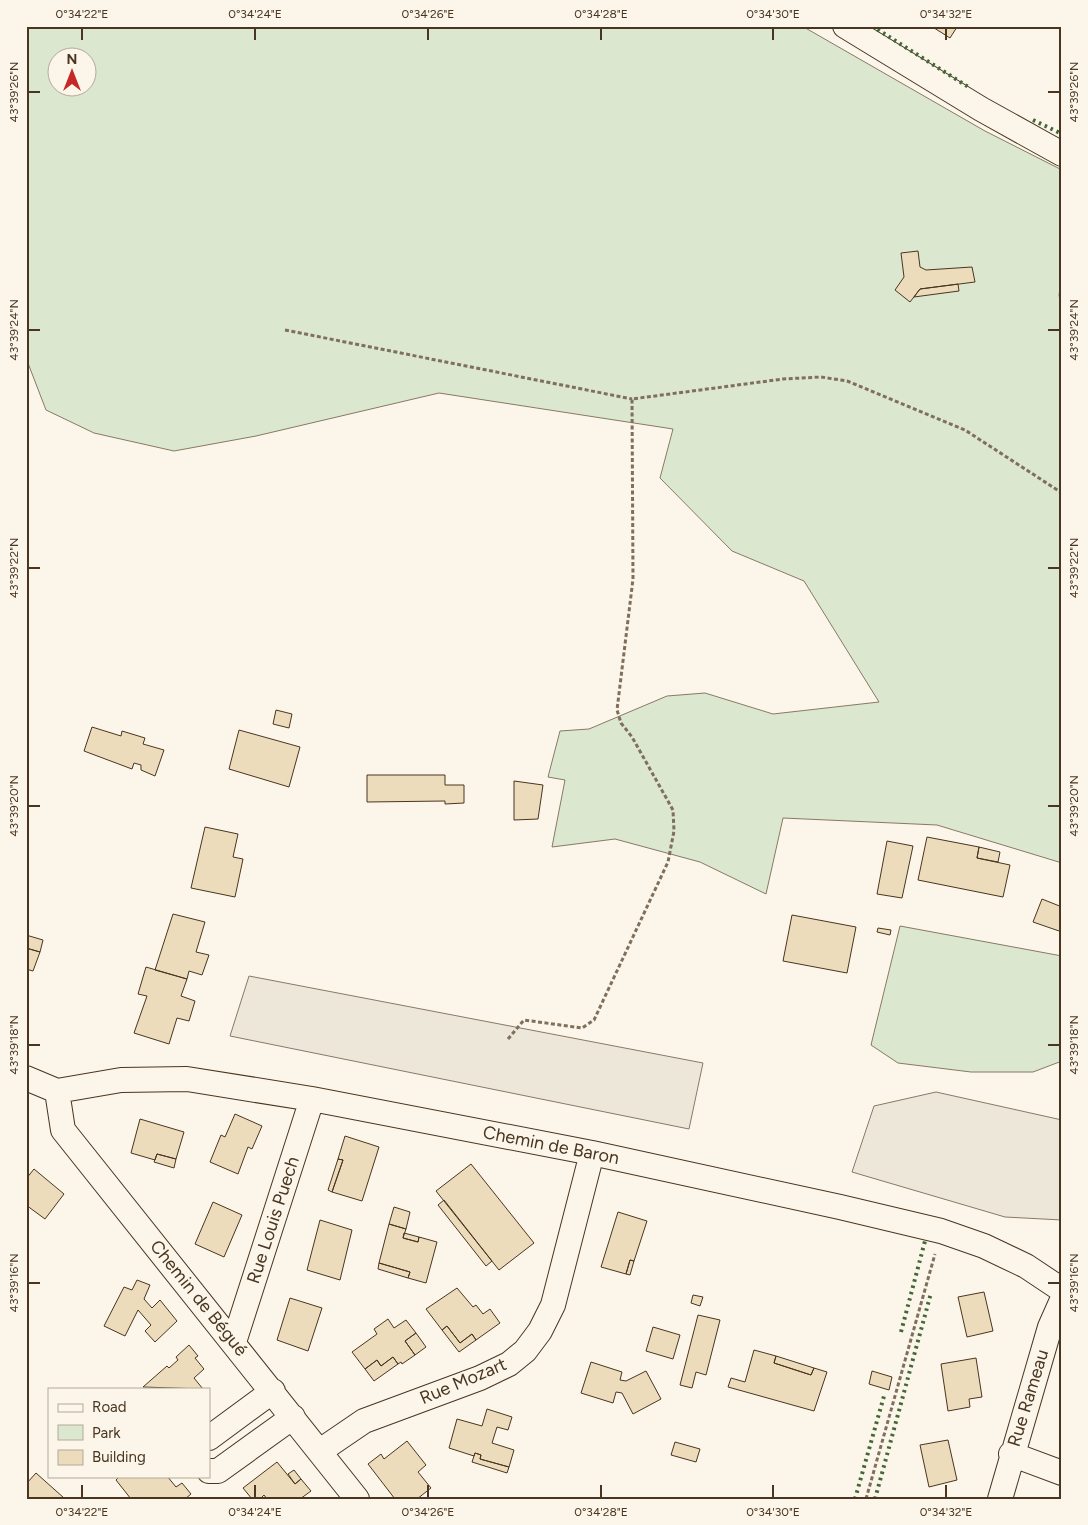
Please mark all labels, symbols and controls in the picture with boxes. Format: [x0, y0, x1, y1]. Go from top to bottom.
text: 0°34'22"E [56, 7, 108, 21]
text: 0°34'24"E [228, 7, 282, 21]
text: 0°34'26"E [402, 7, 454, 21]
text: 0°34'28"E [574, 7, 628, 21]
text: 0°34'30"E [746, 7, 800, 21]
text: 0°34'32"E [920, 7, 972, 21]
north arrow [48, 48, 98, 98]
text: N [67, 51, 77, 68]
text: 43°39'26"N [7, 62, 21, 122]
text: 43°39'26"N [1067, 62, 1081, 122]
text: 43°39'24"N [7, 299, 21, 361]
text: 43°39'24"N [1067, 299, 1081, 361]
text: 43°39'22"N [7, 538, 21, 598]
text: 43°39'22"N [1067, 538, 1081, 598]
text: 43°39'20"N [7, 775, 21, 837]
text: 43°39'20"N [1067, 775, 1081, 837]
text: 43°39'18"N [7, 1015, 21, 1075]
text: 43°39'18"N [1067, 1015, 1081, 1075]
street label: Chemin de Baron [481, 1121, 621, 1169]
street label: Rue Louis Puech [242, 1154, 304, 1286]
street label: Chemin de Bégué [145, 1236, 253, 1361]
text: 43°39'16"N [7, 1253, 21, 1313]
text: 43°39'16"N [1067, 1253, 1081, 1313]
street label: Rue Rameau [1003, 1347, 1053, 1449]
street label: Rue Mozart [416, 1353, 510, 1409]
legend [48, 1388, 210, 1478]
text: Road [92, 1398, 127, 1416]
text: Park [92, 1424, 121, 1442]
text: Building [92, 1448, 146, 1466]
text: 0°34'22"E [56, 1505, 108, 1519]
text: 0°34'24"E [228, 1505, 282, 1519]
text: 0°34'26"E [402, 1505, 454, 1519]
text: 0°34'28"E [574, 1505, 628, 1519]
text: 0°34'30"E [746, 1505, 800, 1519]
text: 0°34'32"E [920, 1505, 972, 1519]

